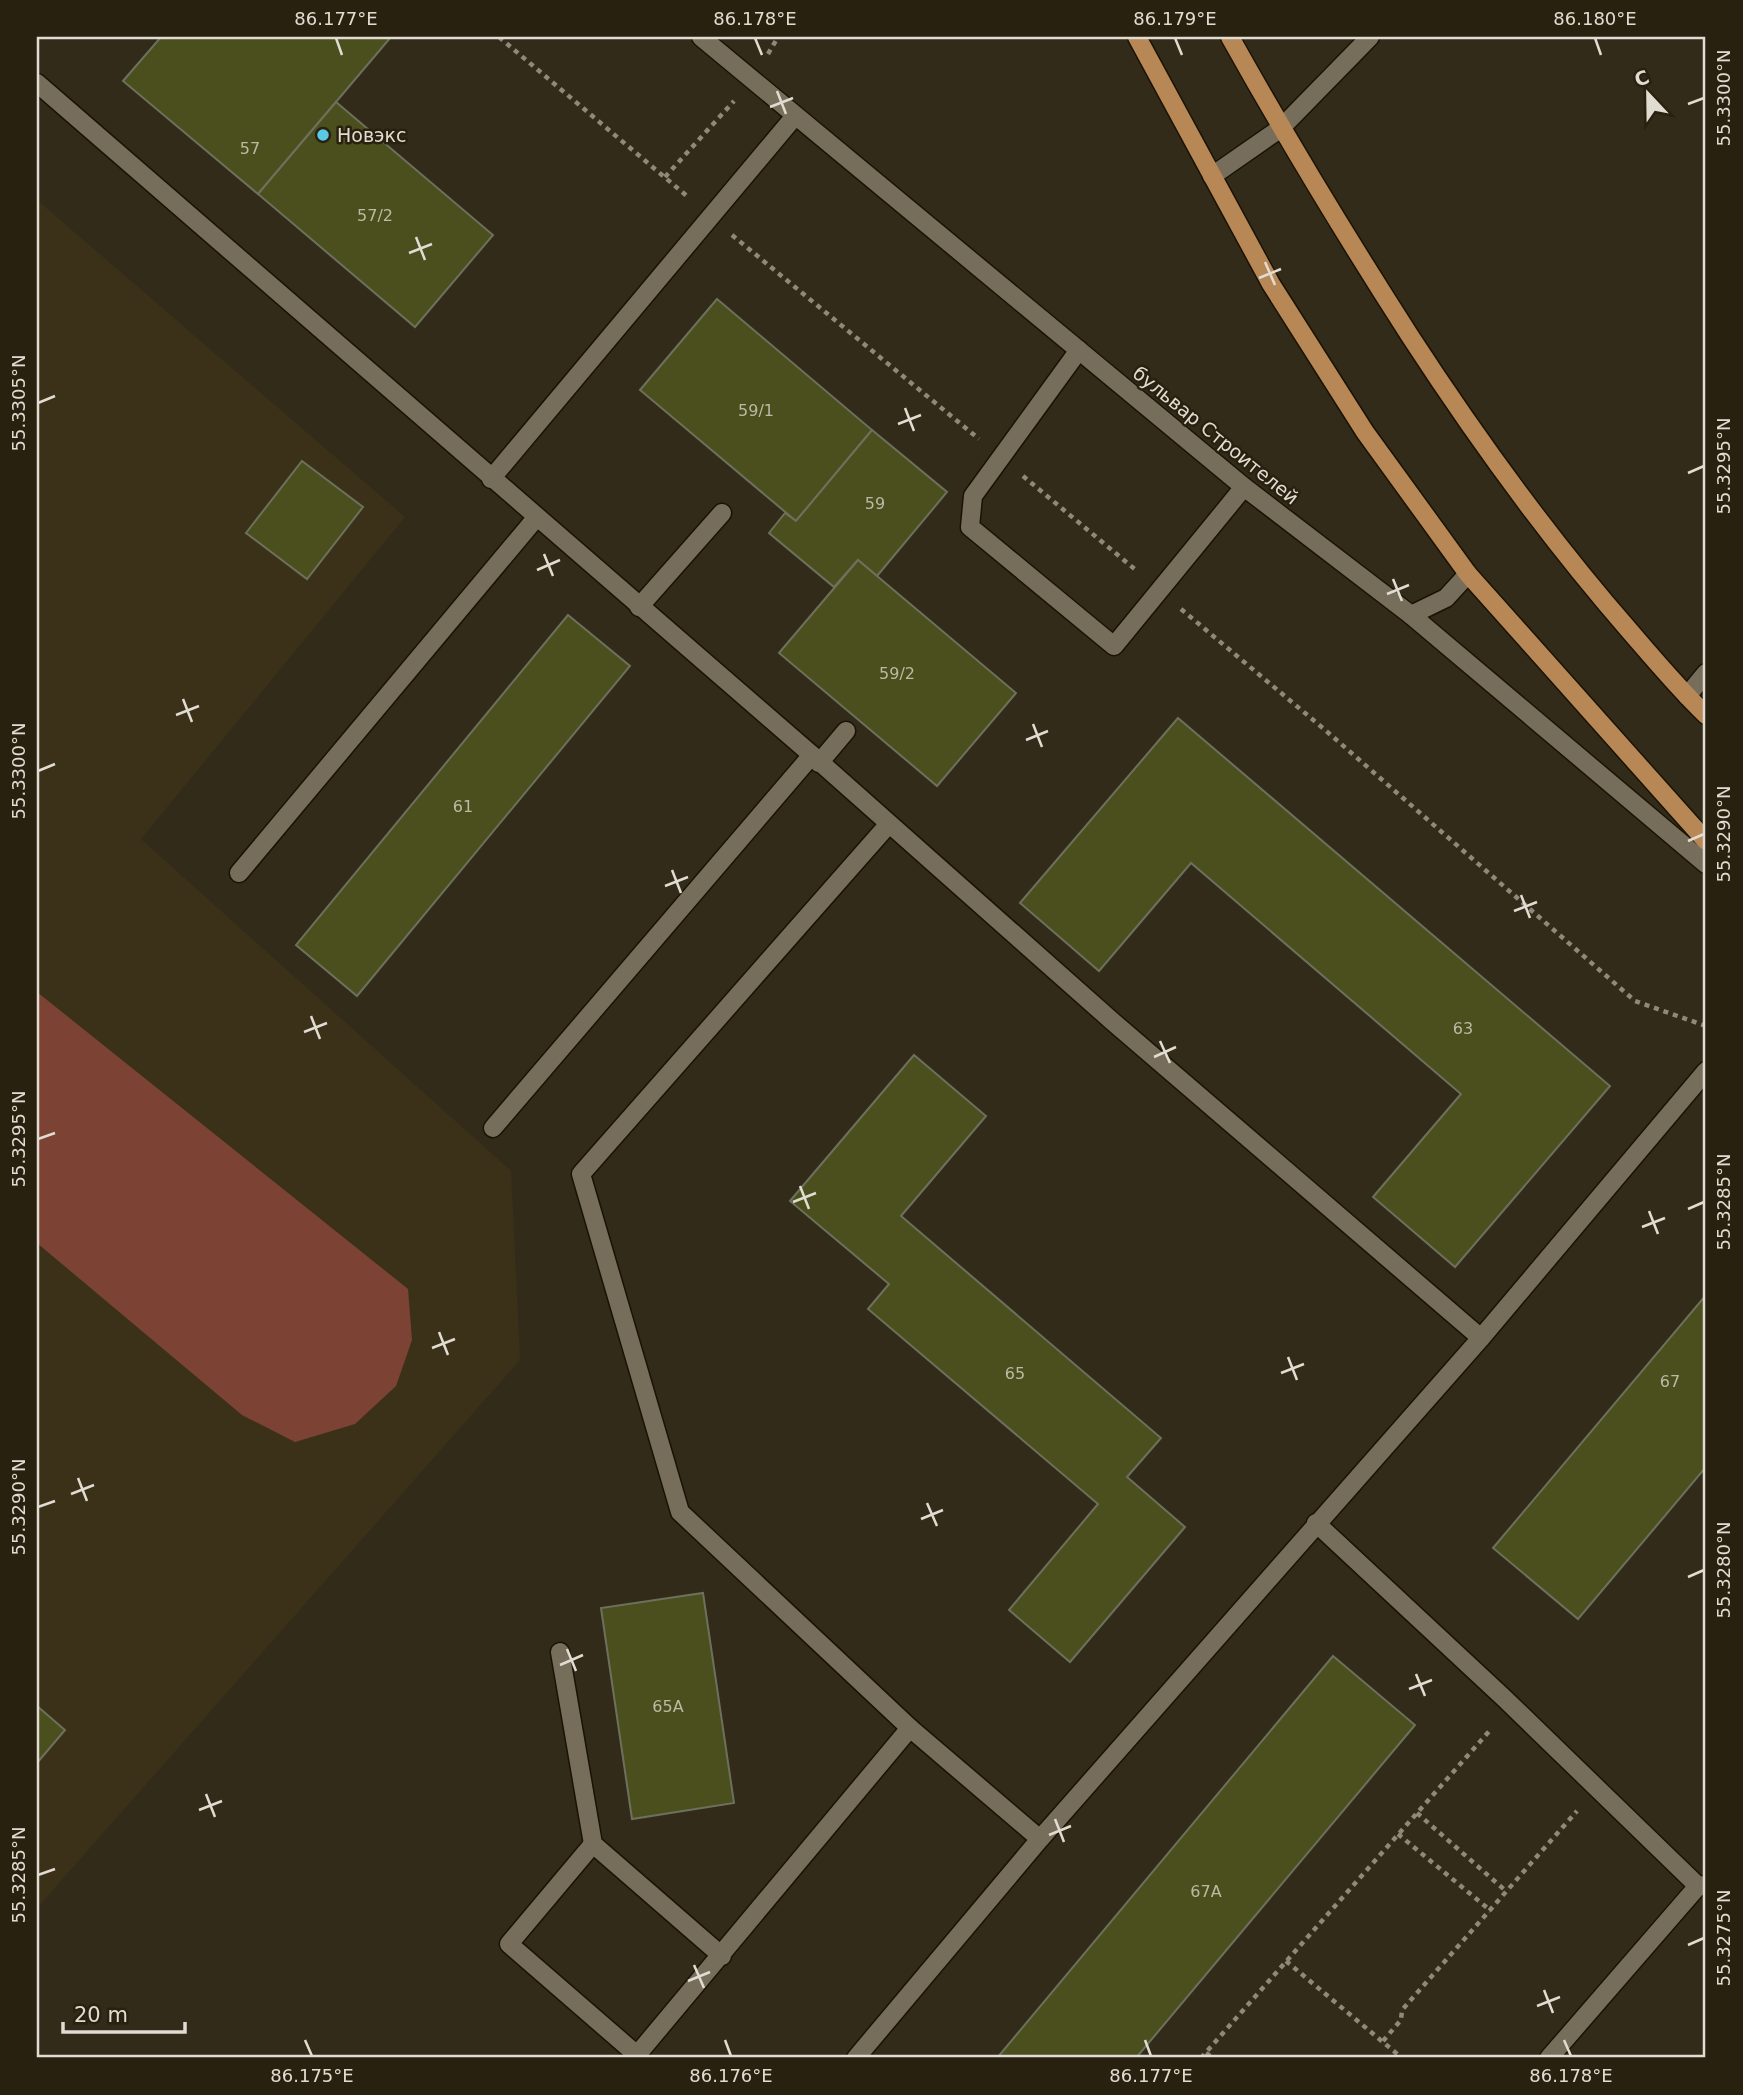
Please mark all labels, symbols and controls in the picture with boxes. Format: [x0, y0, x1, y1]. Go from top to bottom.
text: 86.177°E [294, 8, 378, 29]
text: 86.178°E [713, 8, 797, 29]
text: 86.179°E [1133, 8, 1217, 29]
text: 86.180°E [1553, 8, 1637, 29]
text: 55.3300°N [1713, 50, 1734, 146]
north arrow [1614, 60, 1684, 130]
text: С [1631, 65, 1652, 91]
place label: Новэкс [337, 124, 406, 146]
marker: Новэкс [315, 127, 331, 143]
house number: 57 [240, 139, 260, 158]
house number: 57/2 [357, 206, 393, 225]
text: 55.3305°N [8, 355, 29, 451]
street label: бульвар Строителей [1129, 361, 1303, 509]
house number: 59/1 [738, 401, 774, 420]
text: 55.3295°N [1713, 418, 1734, 514]
house number: 59 [865, 494, 885, 513]
house number: 59/2 [879, 664, 915, 683]
text: 55.3300°N [8, 723, 29, 819]
text: 55.3290°N [1713, 786, 1734, 882]
house number: 61 [453, 797, 473, 816]
house number: 63 [1453, 1019, 1473, 1038]
text: 55.3295°N [8, 1091, 29, 1187]
text: 55.3285°N [1713, 1154, 1734, 1250]
house number: 65 [1005, 1364, 1025, 1383]
house number: 67 [1660, 1372, 1680, 1391]
text: 55.3290°N [8, 1459, 29, 1555]
text: 55.3280°N [1713, 1522, 1734, 1618]
house number: 65А [652, 1697, 684, 1716]
text: 55.3285°N [8, 1827, 29, 1923]
house number: 67А [1190, 1882, 1222, 1901]
text: 55.3275°N [1713, 1890, 1734, 1986]
scale bar [63, 1990, 186, 2034]
text: 20 m [74, 2003, 128, 2027]
text: 86.175°E [270, 2065, 354, 2086]
text: 86.176°E [689, 2065, 773, 2086]
text: 86.177°E [1109, 2065, 1193, 2086]
text: 86.178°E [1529, 2065, 1613, 2086]

